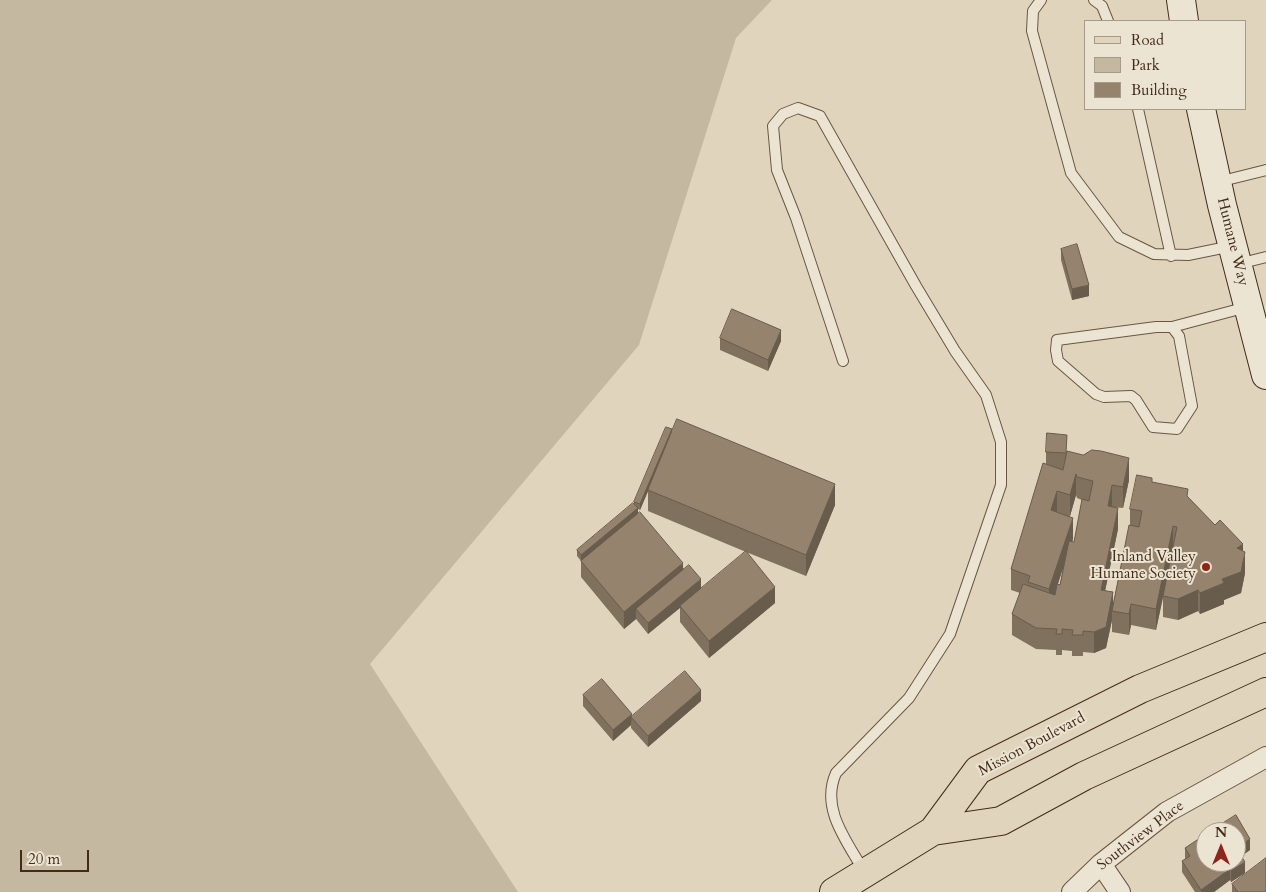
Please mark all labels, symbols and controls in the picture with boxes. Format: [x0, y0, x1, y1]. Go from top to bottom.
legend [1084, 20, 1246, 110]
text: Road [1131, 30, 1164, 50]
text: Park [1131, 55, 1160, 75]
text: Building [1131, 80, 1187, 100]
street label: Humane Way [1212, 196, 1252, 288]
place label: Inland Valley Humane Society [1091, 549, 1196, 584]
marker: Inland Valley Humane Society [1200, 561, 1212, 573]
street label: Mission Boulevard [976, 709, 1088, 781]
street label: Southview Place [1094, 797, 1188, 875]
north arrow [1196, 822, 1246, 872]
text: N [1215, 823, 1227, 842]
scale bar [22, 840, 91, 872]
text: 20 m [28, 849, 60, 869]

